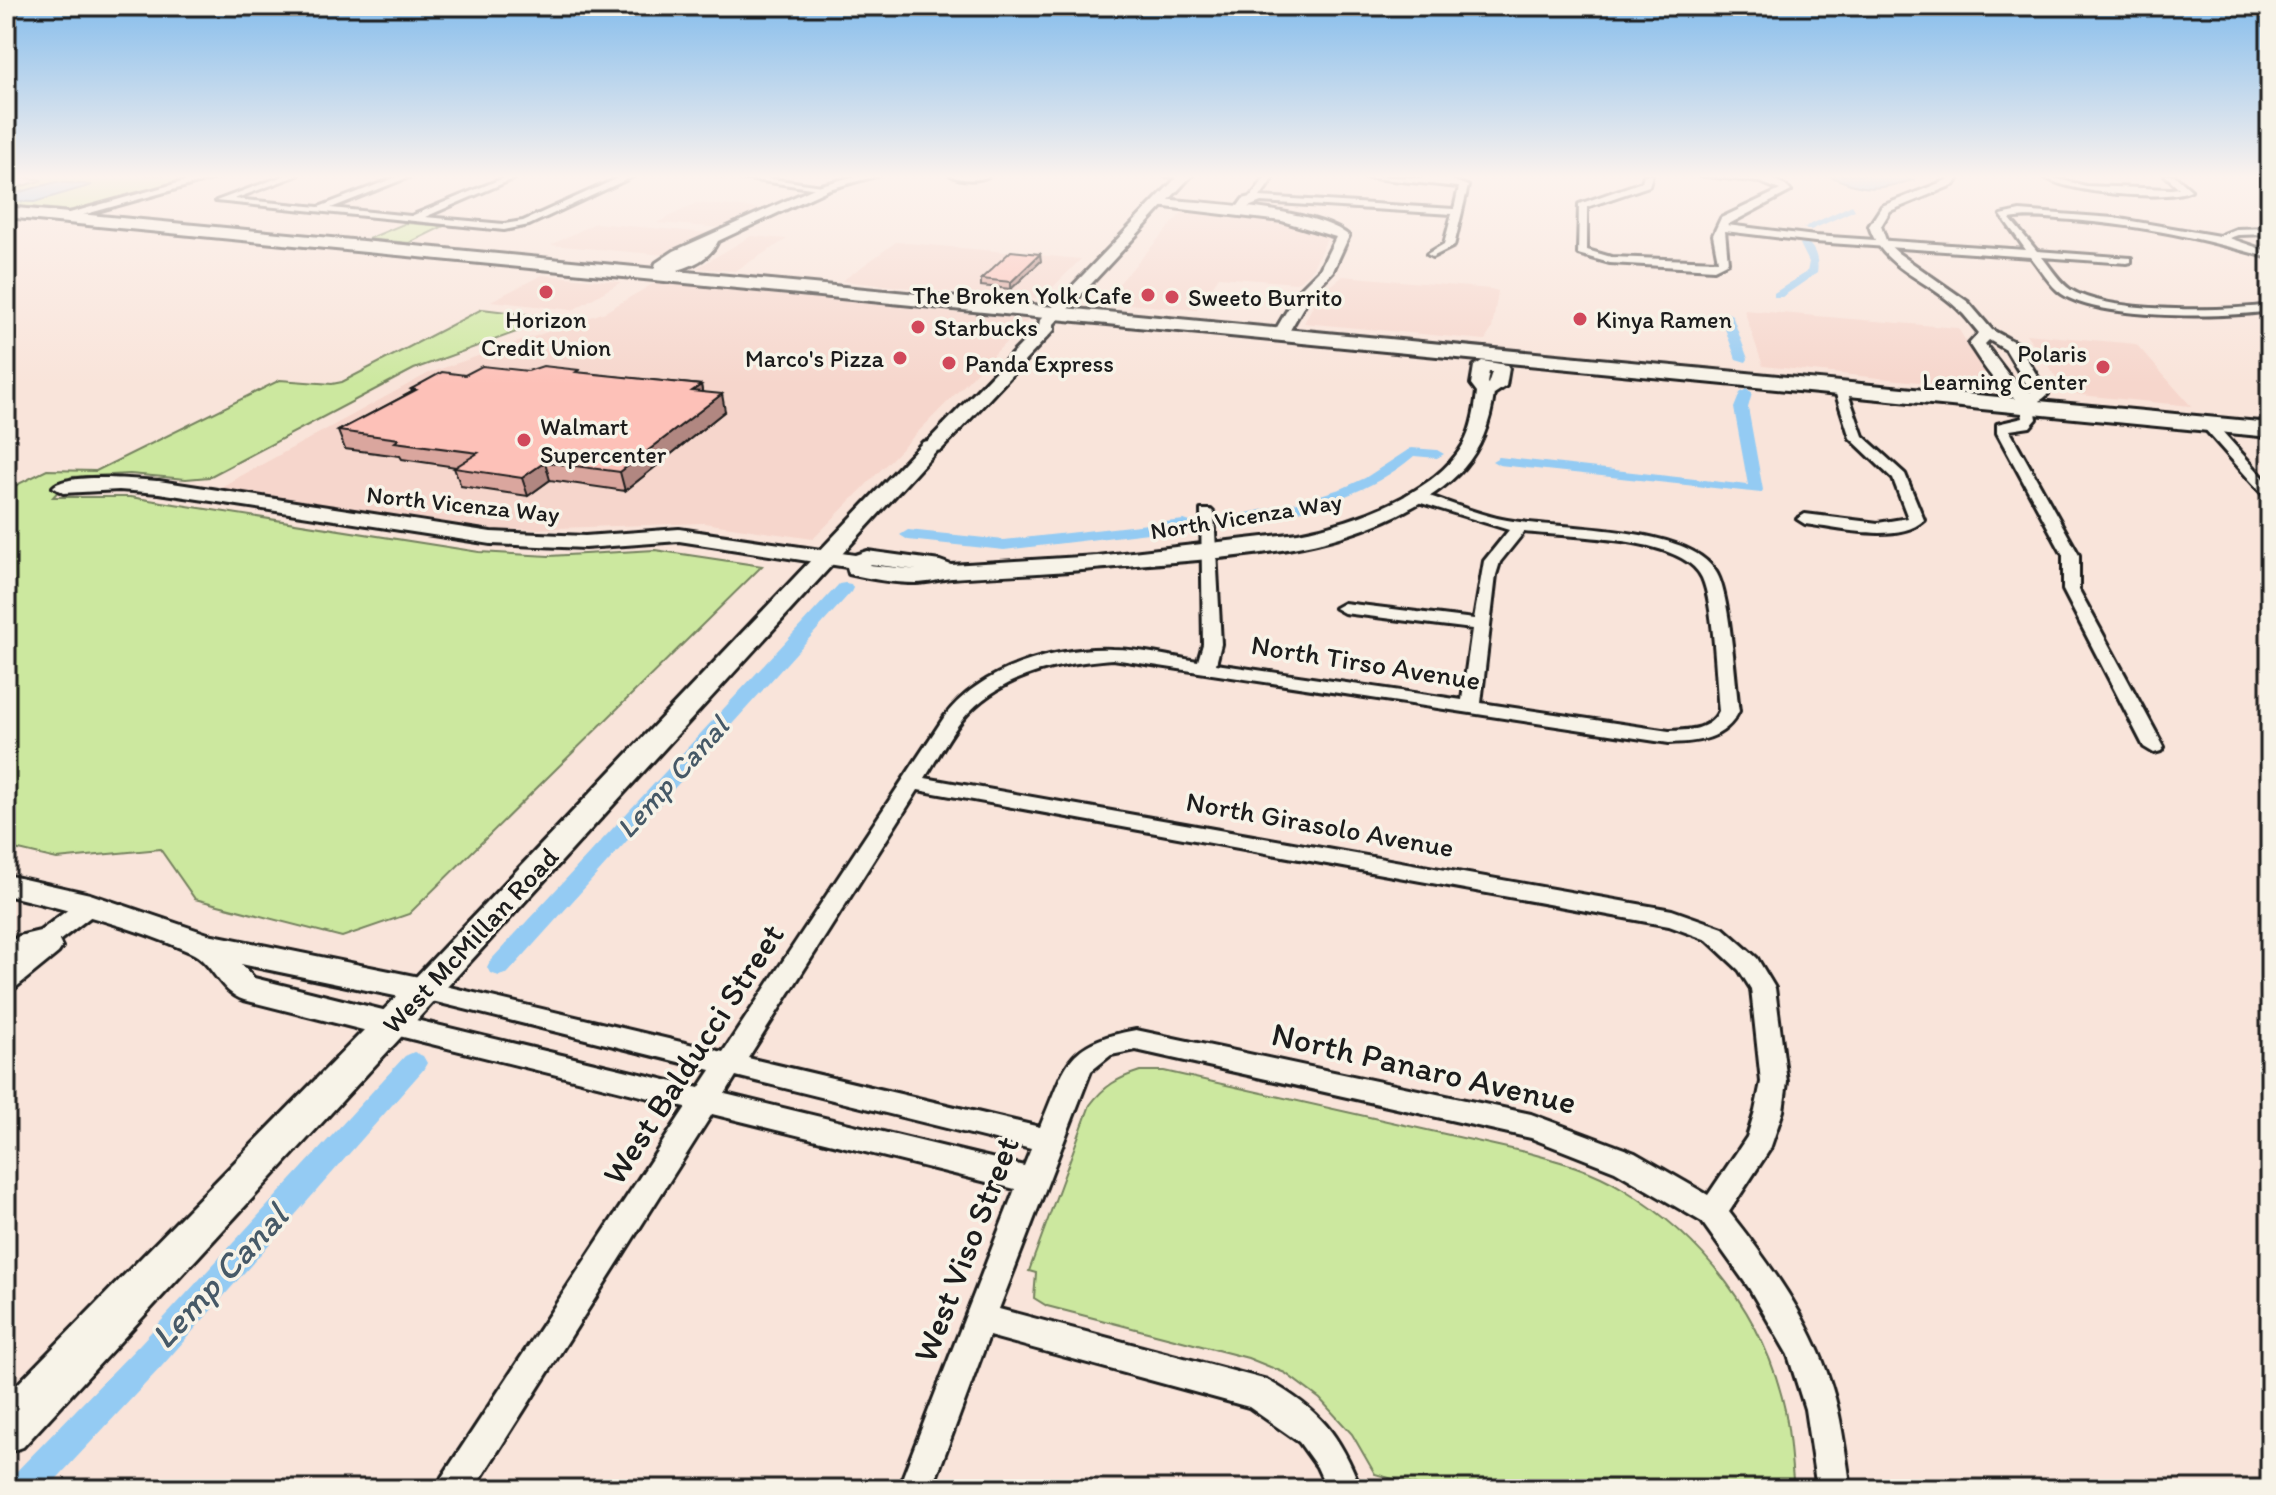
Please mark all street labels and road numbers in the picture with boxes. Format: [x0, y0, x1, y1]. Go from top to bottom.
street label: North Vicenza Way [365, 479, 561, 529]
street label: North Vicenza Way [1148, 487, 1344, 545]
street label: North Tirso Avenue [1249, 627, 1483, 697]
street label: North Girasolo Avenue [1184, 784, 1456, 864]
street label: West McMillan Road [375, 839, 566, 1041]
street label: West Balducci Street [593, 916, 793, 1192]
street label: North Panaro Avenue [1268, 1013, 1580, 1123]
street label: West Viso Street [904, 1130, 1028, 1368]

